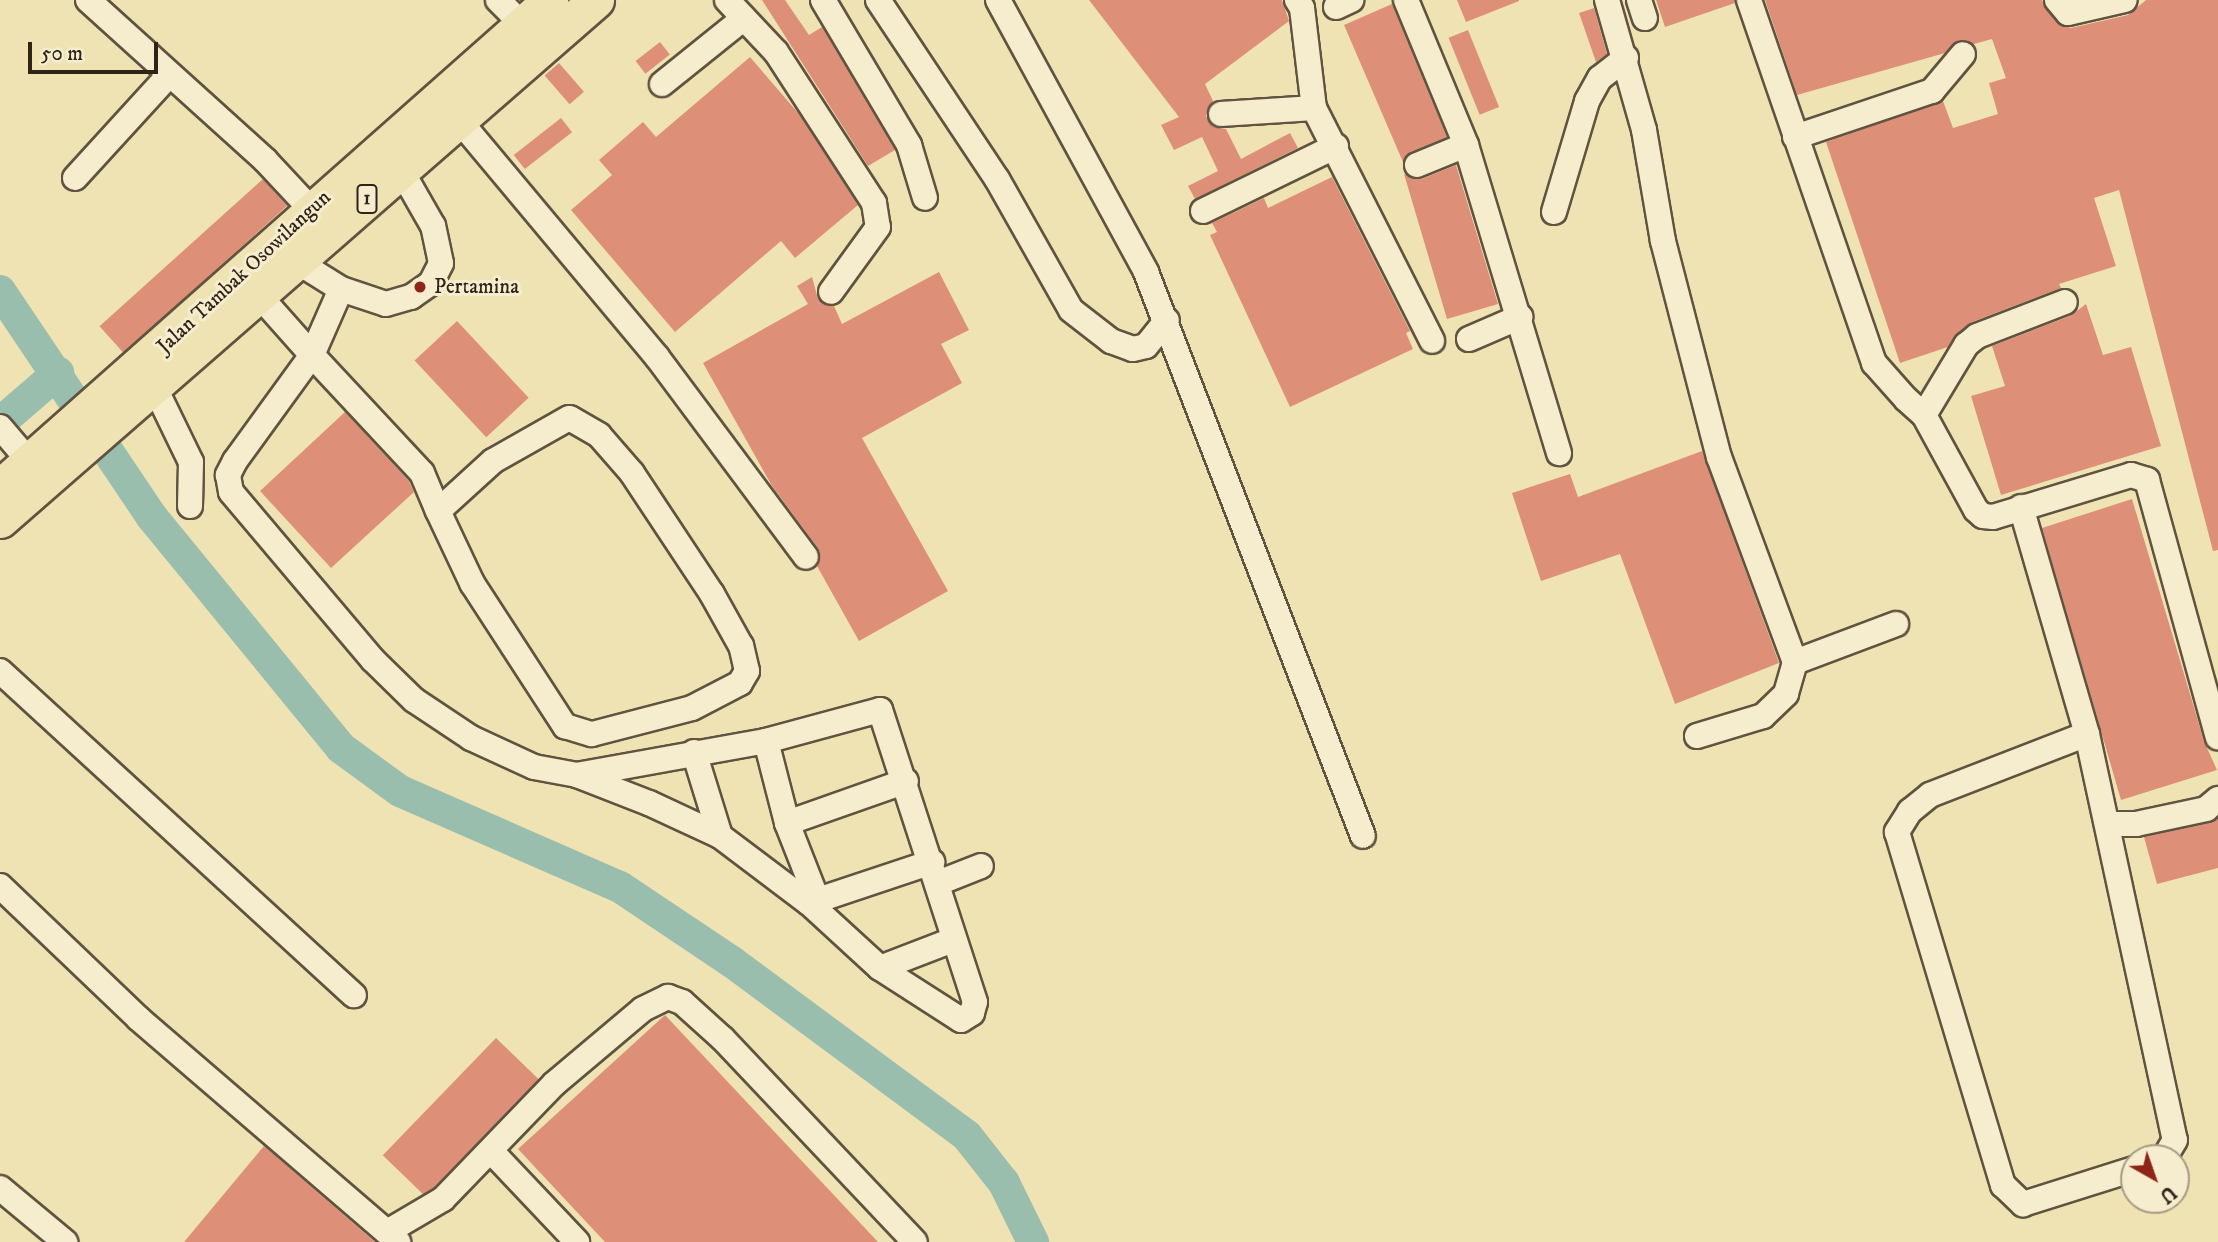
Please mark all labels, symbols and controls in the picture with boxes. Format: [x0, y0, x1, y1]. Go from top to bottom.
scale bar [32, 28, 161, 72]
text: 50 m [41, 41, 83, 67]
road number: 1 [356, 183, 378, 214]
street label: Jalan Tambak Osowilangun [152, 185, 336, 359]
place label: Pertamina [434, 274, 519, 300]
marker: Pertamina [412, 279, 428, 295]
north arrow [2120, 1144, 2190, 1214]
text: U [2155, 1180, 2181, 1207]

